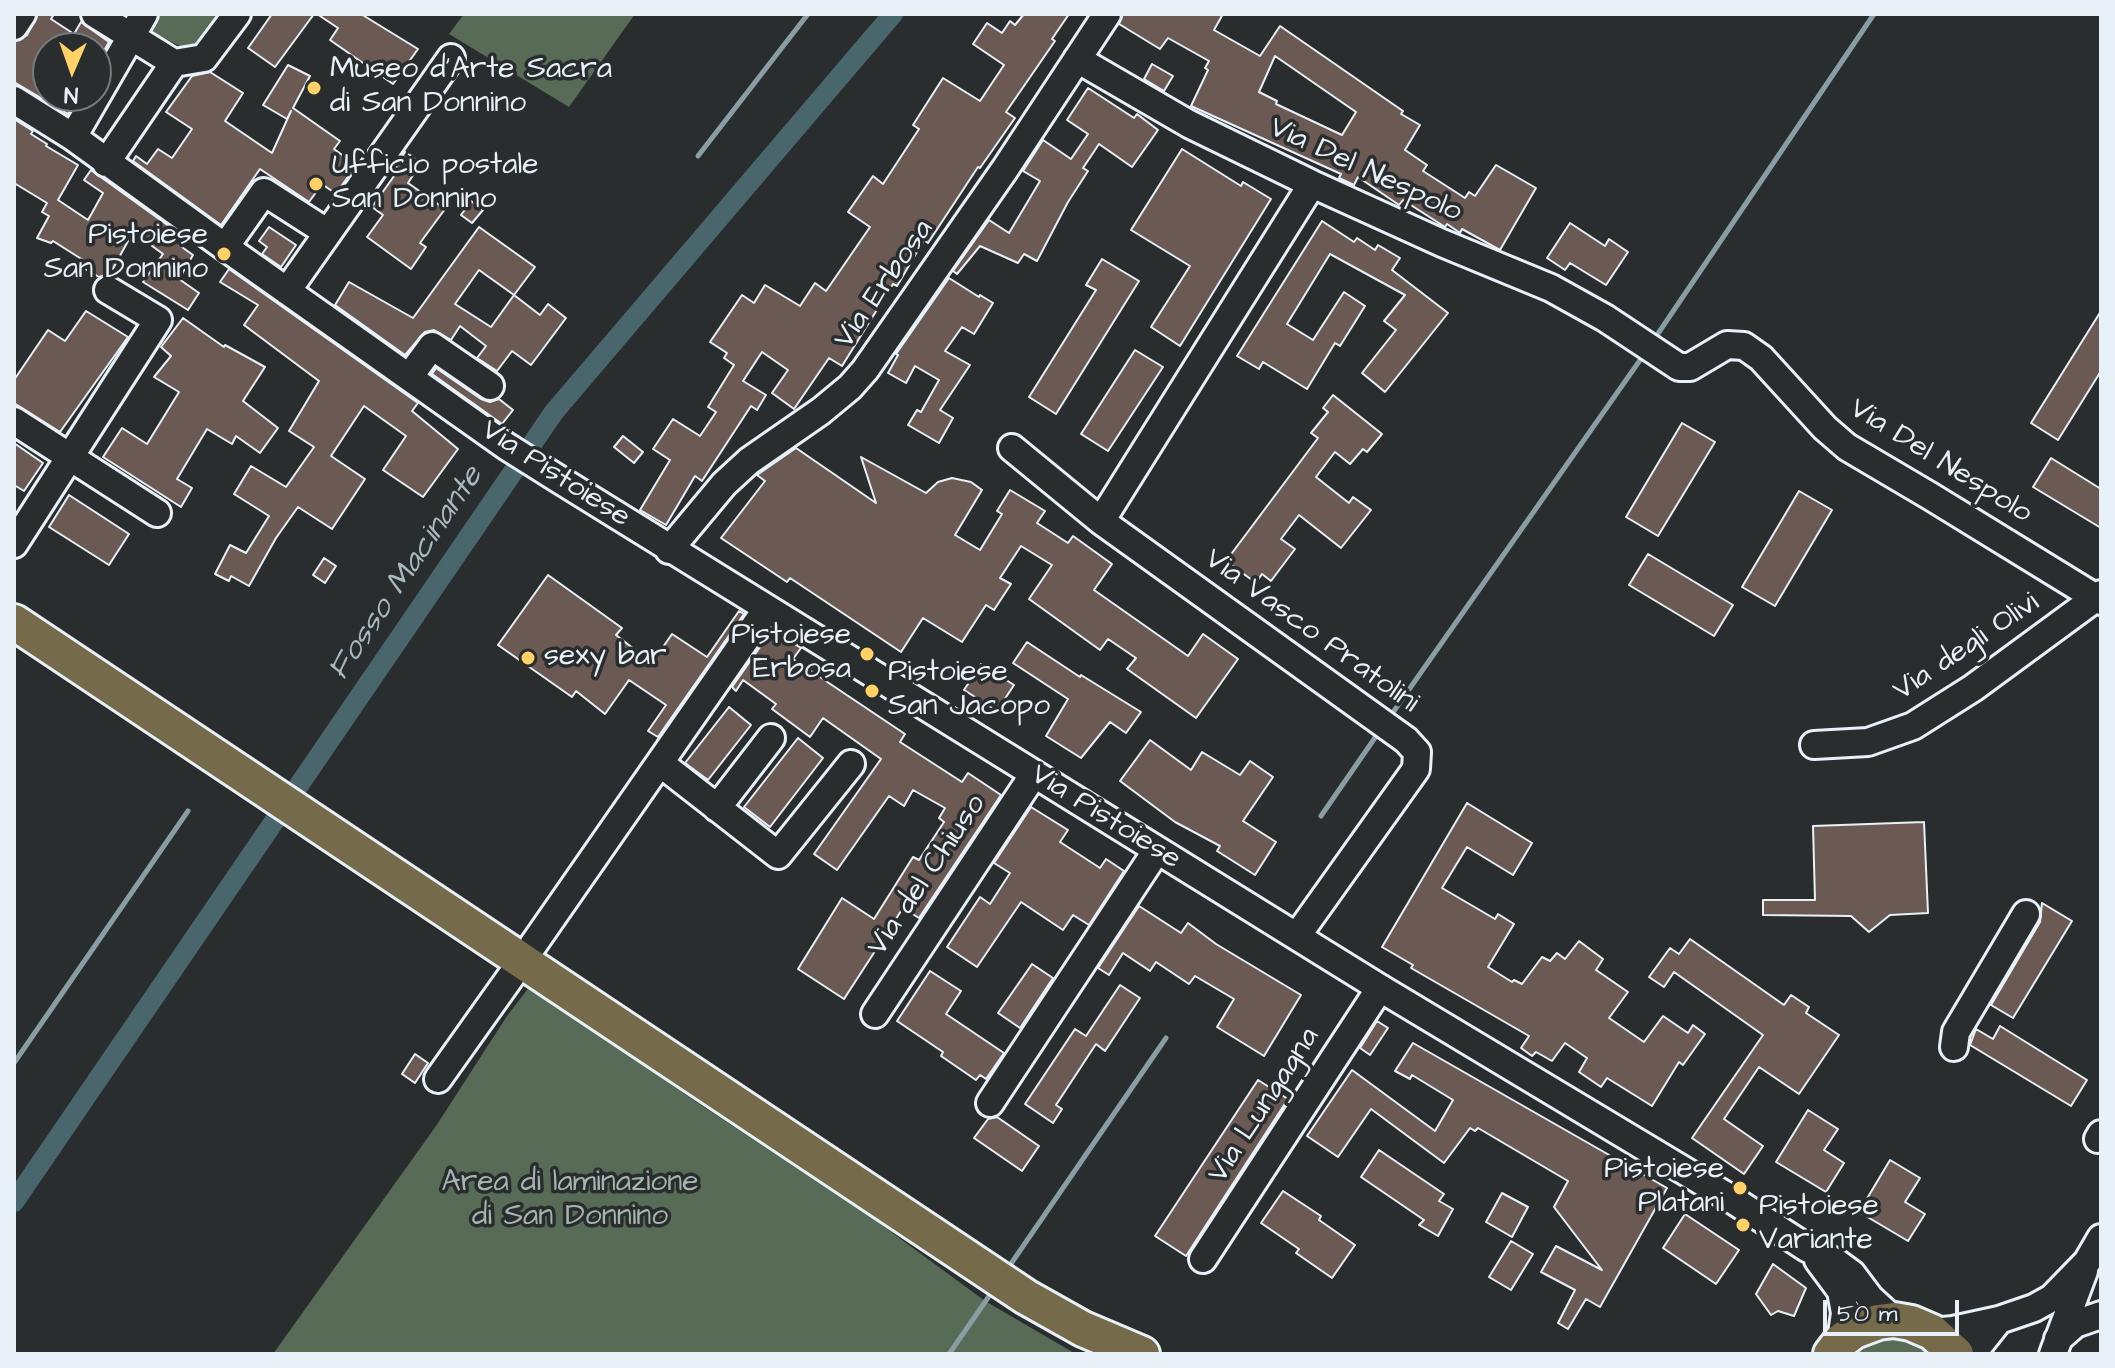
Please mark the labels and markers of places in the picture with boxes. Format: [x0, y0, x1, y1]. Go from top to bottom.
place label: Museo d'Arte Sacra di San Donnino [330, 53, 612, 124]
marker: Museo d'Arte Sacra di San Donnino [305, 79, 323, 97]
place label: Ufficio postale San Donnino [332, 149, 538, 220]
marker: Ufficio postale San Donnino [307, 175, 325, 193]
place label: Pistoiese San Donnino [44, 219, 208, 290]
marker: Pistoiese San Donnino [215, 245, 233, 263]
place label: Pistoiese Erbosa [731, 619, 851, 690]
place label: sexy bar [544, 640, 667, 676]
marker: Pistoiese Erbosa [858, 645, 876, 663]
marker: sexy bar [519, 649, 537, 667]
place label: Pistoiese San Jacopo [888, 656, 1050, 726]
marker: Pistoiese San Jacopo [863, 682, 881, 700]
place label: Pistoiese Platani [1604, 1153, 1724, 1224]
marker: Pistoiese Platani [1731, 1179, 1749, 1197]
place label: Pistoiese Variante [1759, 1190, 1879, 1260]
marker: Pistoiese Variante [1734, 1216, 1752, 1234]

